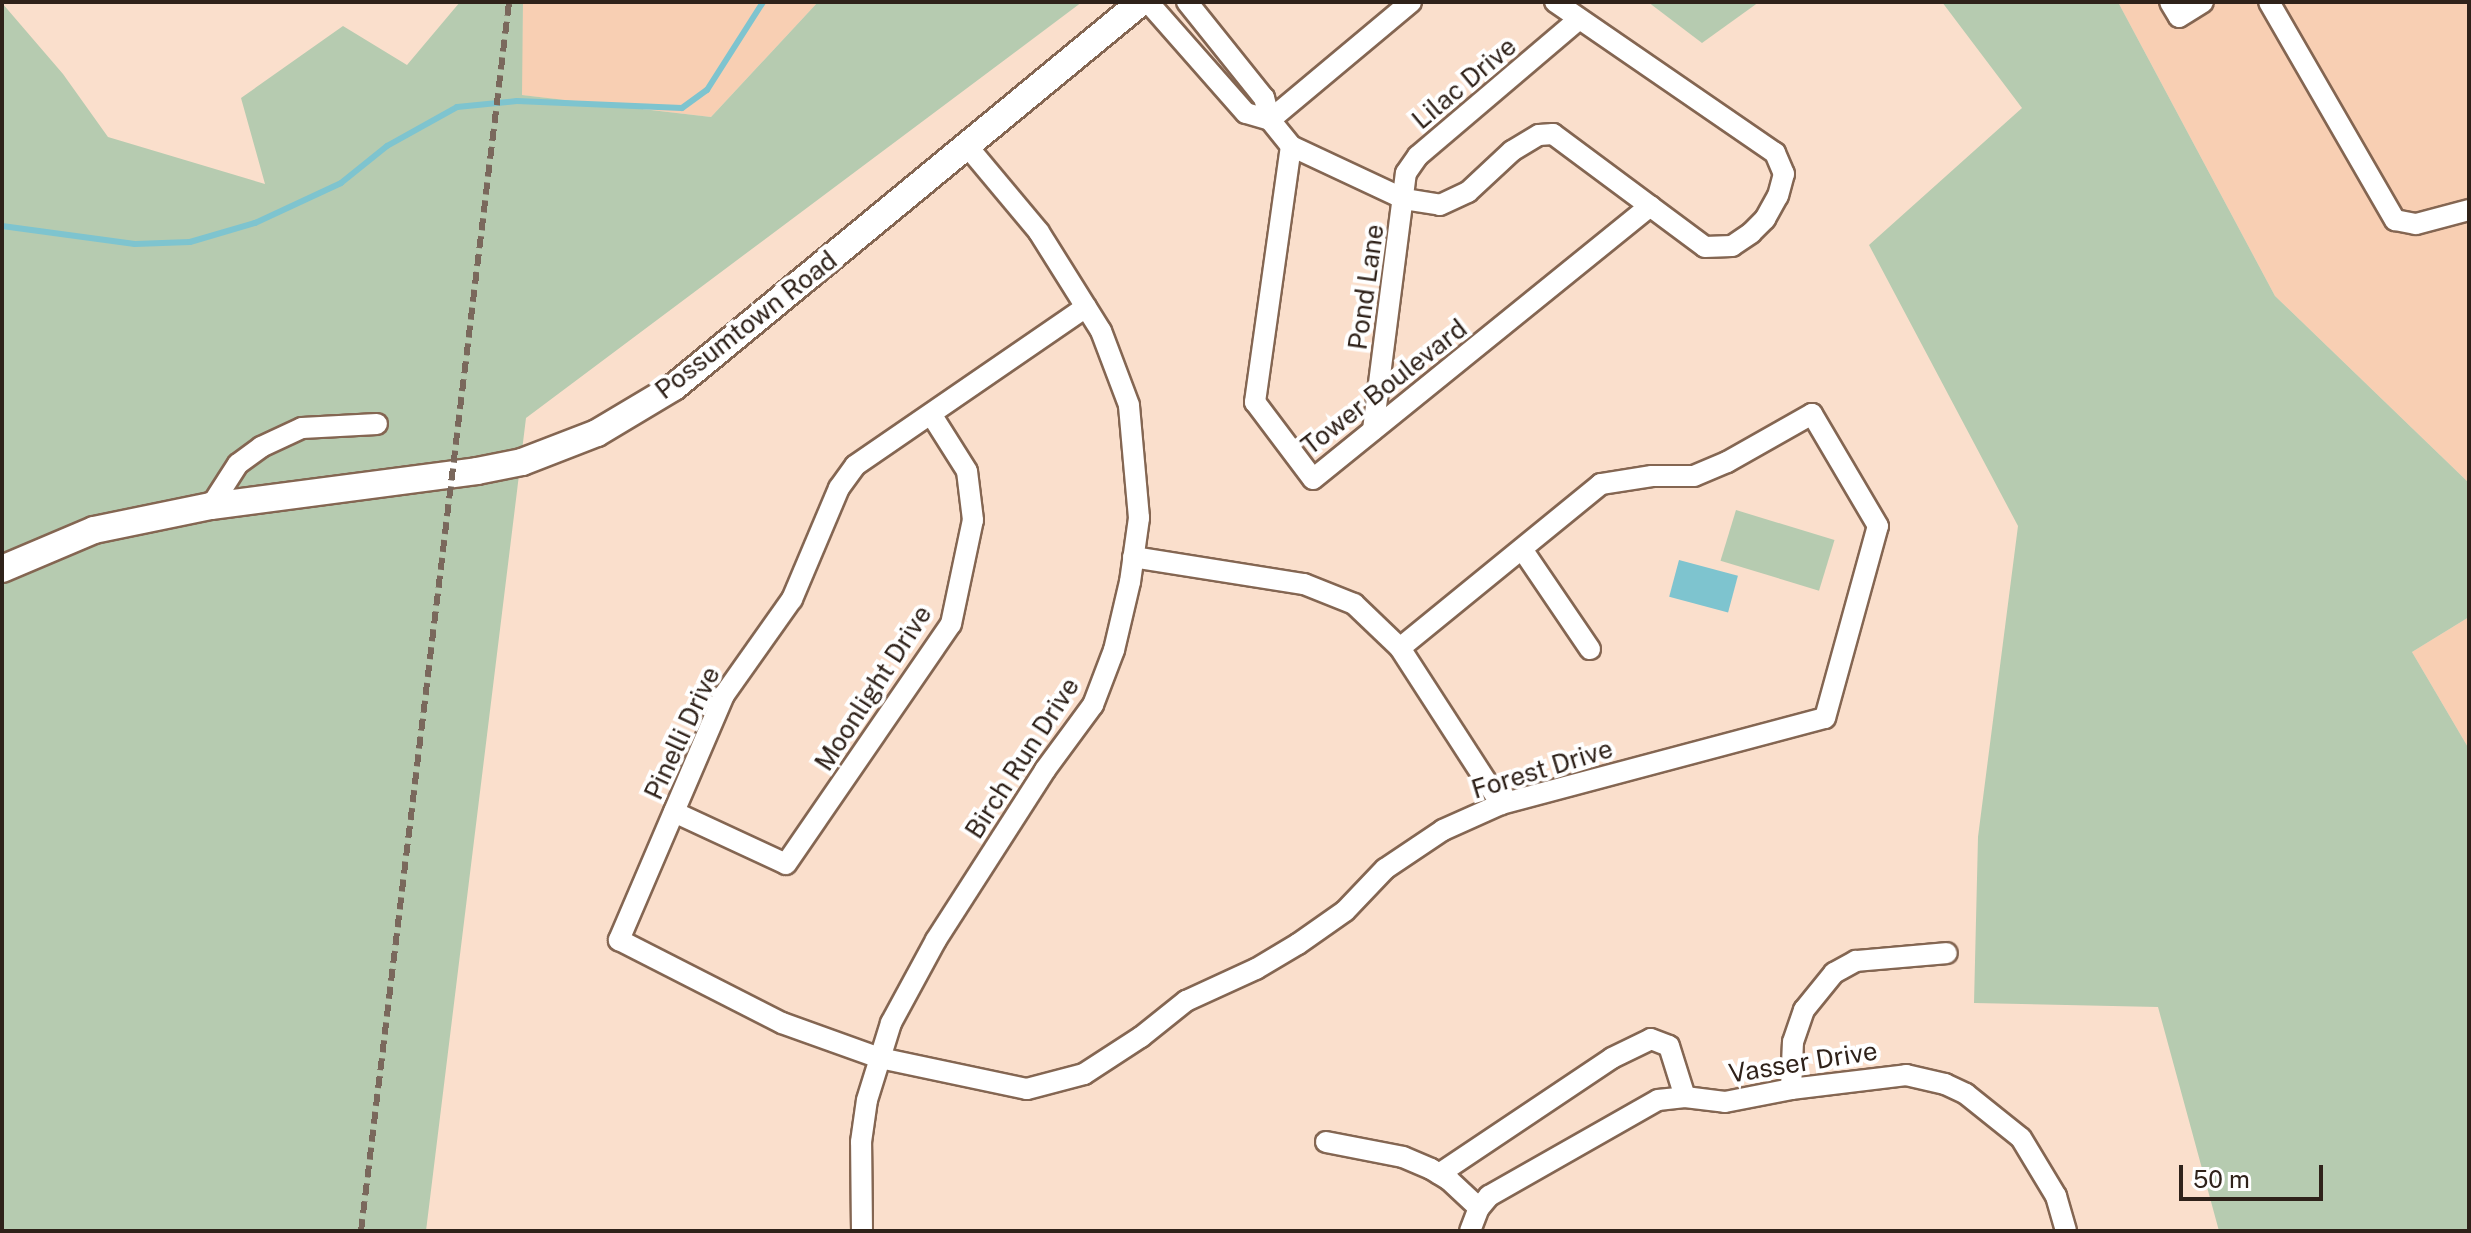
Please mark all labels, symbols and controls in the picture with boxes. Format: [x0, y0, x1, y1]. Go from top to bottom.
street label: Lilac Drive [1406, 30, 1522, 136]
street label: Pond Lane [1342, 222, 1390, 352]
street label: Possumtown Road [649, 244, 843, 406]
street label: Tower Boulevard [1295, 313, 1473, 461]
street label: Moonlight Drive [808, 600, 938, 776]
street label: Pinelli Drive [638, 662, 726, 804]
street label: Birch Run Drive [958, 672, 1086, 844]
street label: Forest Drive [1468, 733, 1616, 805]
street label: Vasser Drive [1726, 1035, 1880, 1089]
scale bar [2183, 1149, 2327, 1199]
text: 50 m [2193, 1165, 2250, 1193]

